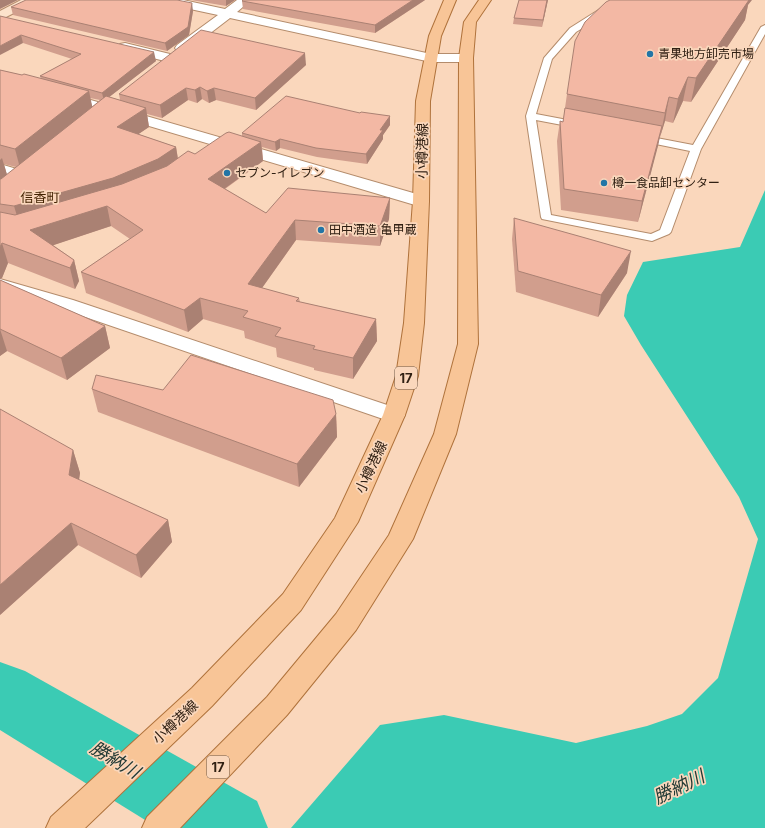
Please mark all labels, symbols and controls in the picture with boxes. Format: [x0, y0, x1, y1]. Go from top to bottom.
place label: 青果地方卸売市場 [658, 46, 754, 61]
marker: 青果地方卸売市場 [645, 49, 655, 59]
street label: 小樽港線 [413, 123, 430, 179]
place label: セブン-イレブン [235, 165, 325, 180]
marker: セブン-イレブン [222, 168, 232, 178]
place label: 樽一食品卸センター [612, 175, 720, 190]
marker: 樽一食品卸センター [599, 178, 609, 188]
district label: 信香町 [20, 189, 60, 205]
place label: 田中酒造 亀甲蔵 [329, 222, 416, 237]
marker: 田中酒造 亀甲蔵 [316, 225, 326, 235]
road number: 17 [395, 367, 417, 389]
street label: 小樽港線 [351, 438, 390, 496]
street label: 小樽港線 [148, 696, 201, 747]
water label: 勝納川 [87, 737, 146, 784]
road number: 17 [207, 756, 229, 778]
water label: 勝納川 [650, 764, 709, 808]

